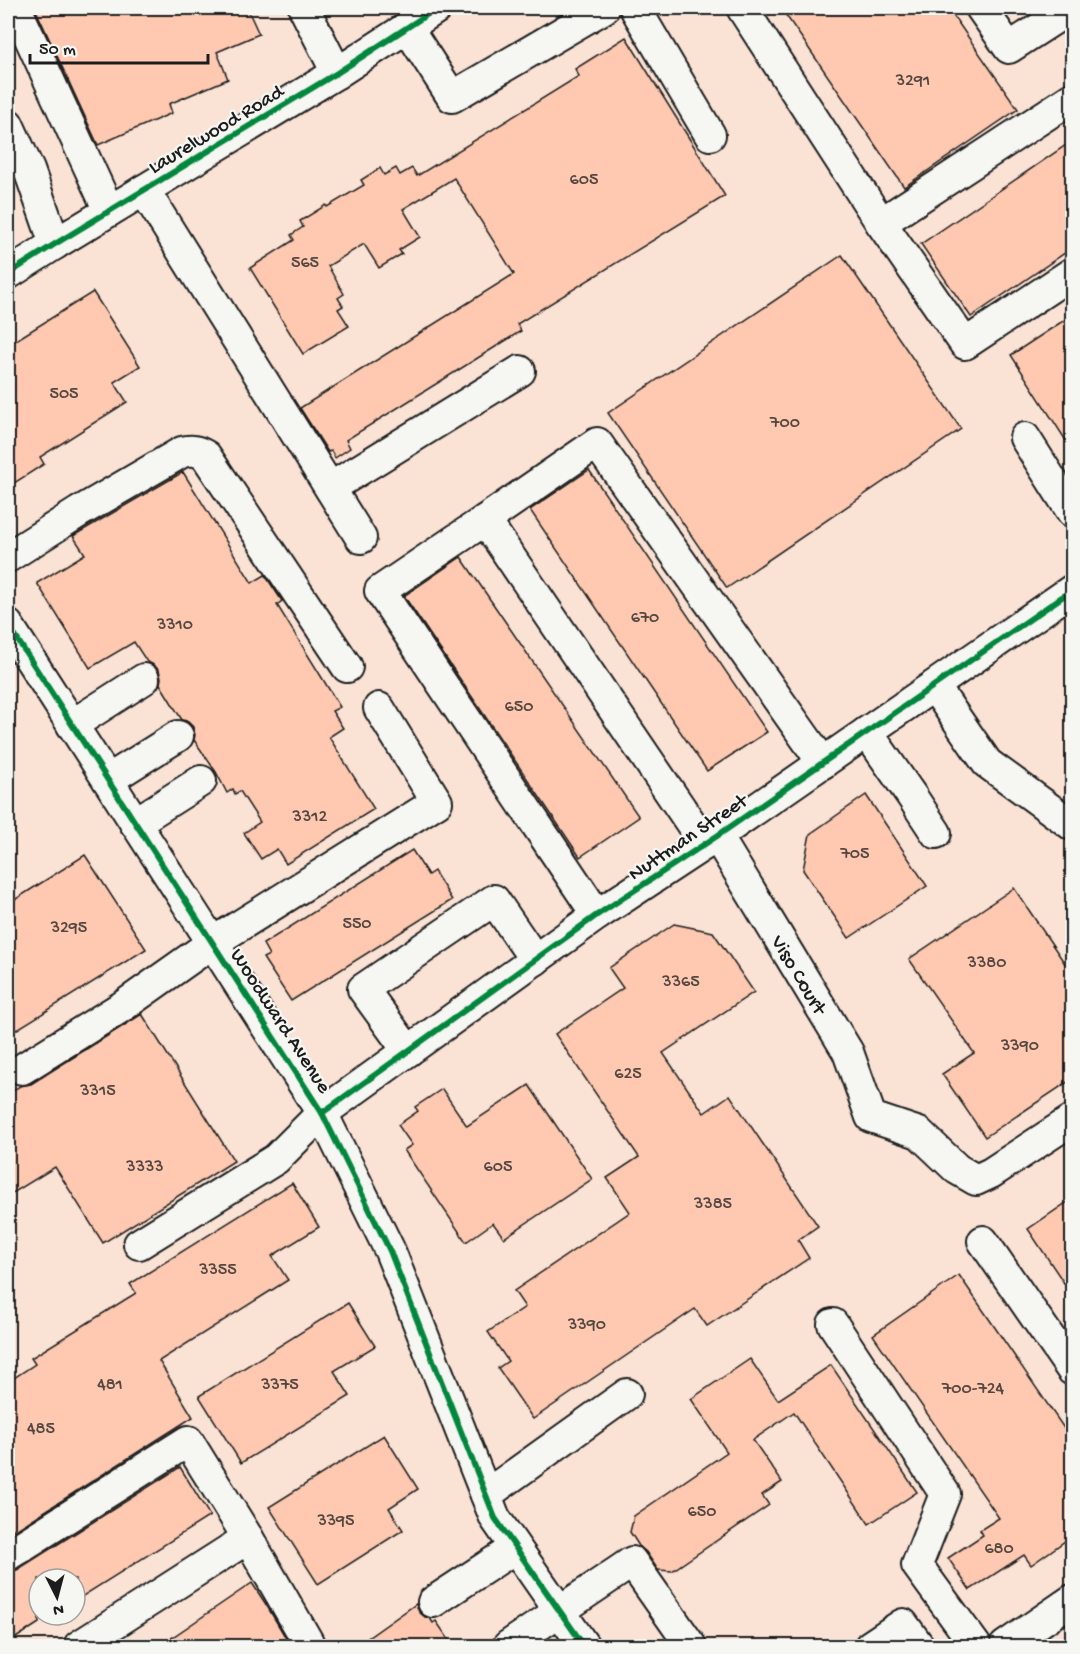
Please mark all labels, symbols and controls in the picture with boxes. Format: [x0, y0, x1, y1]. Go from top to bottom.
scale bar [30, 27, 208, 65]
text: 50 m [39, 40, 76, 61]
house number: 3291 [895, 71, 930, 92]
street label: Laurelwood Road [145, 80, 290, 181]
house number: 605 [570, 170, 598, 191]
house number: 565 [291, 253, 319, 274]
house number: 505 [49, 384, 79, 405]
house number: 700 [769, 413, 800, 434]
house number: 670 [631, 608, 659, 629]
house number: 3310 [156, 615, 193, 636]
house number: 650 [505, 697, 533, 718]
street label: Nuttman Street [625, 789, 755, 888]
house number: 3312 [292, 807, 328, 828]
house number: 705 [839, 844, 870, 865]
house number: 550 [342, 914, 372, 935]
house number: 3295 [50, 918, 87, 939]
street label: Viso Court [763, 931, 832, 1022]
street label: Woodward Avenue [223, 945, 336, 1100]
house number: 3380 [967, 953, 1006, 974]
house number: 3365 [661, 972, 700, 993]
house number: 3390 [1000, 1036, 1039, 1057]
house number: 625 [614, 1064, 642, 1085]
house number: 3315 [79, 1081, 116, 1102]
house number: 3333 [125, 1157, 164, 1178]
house number: 605 [484, 1157, 512, 1178]
house number: 3385 [693, 1194, 732, 1215]
house number: 3355 [198, 1260, 237, 1281]
house number: 3390 [567, 1315, 606, 1336]
house number: 481 [97, 1375, 123, 1396]
house number: 3375 [260, 1375, 299, 1396]
house number: 700-724 [941, 1379, 1005, 1400]
house number: 485 [27, 1419, 55, 1440]
house number: 650 [688, 1502, 716, 1523]
house number: 3395 [316, 1511, 355, 1532]
house number: 680 [984, 1539, 1014, 1560]
north arrow [27, 1567, 87, 1627]
text: N [51, 1598, 64, 1618]

